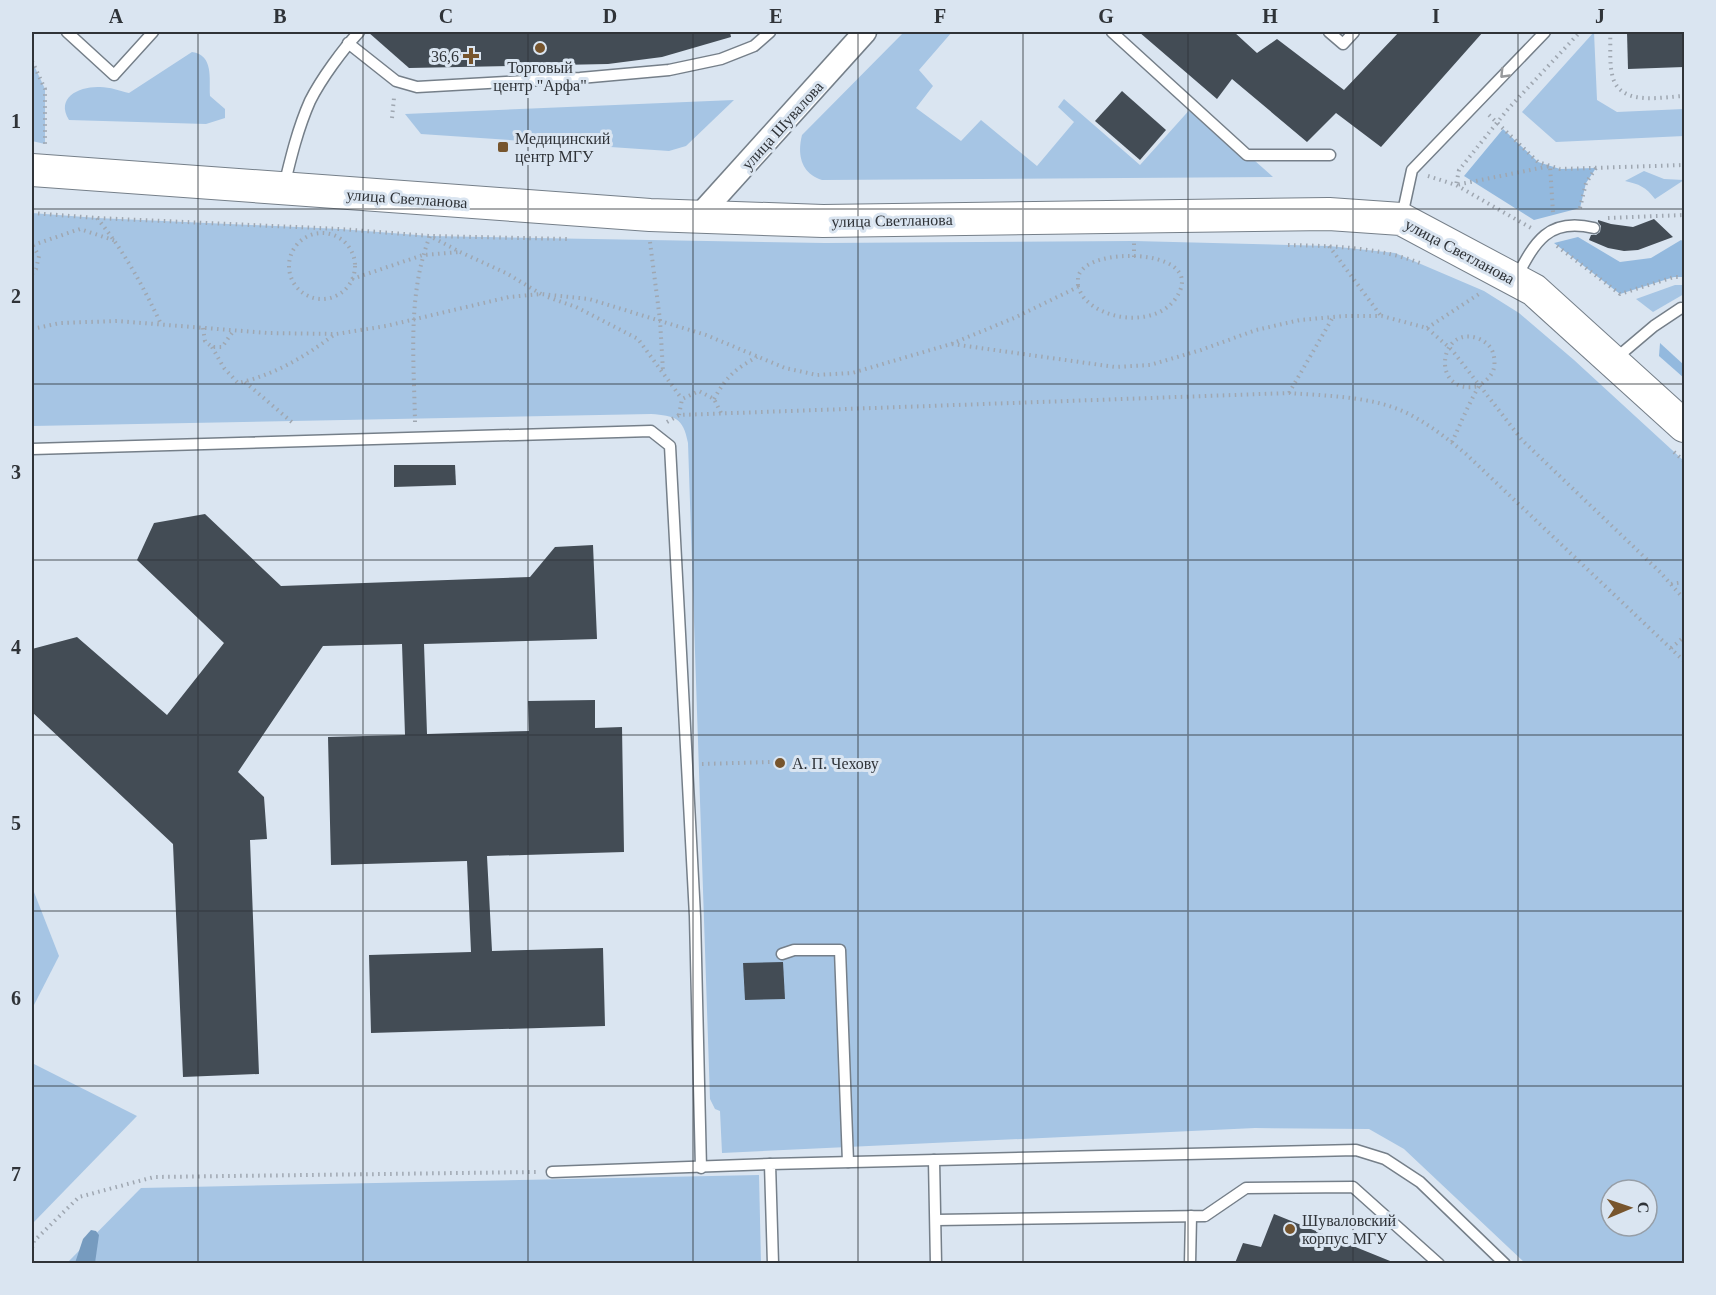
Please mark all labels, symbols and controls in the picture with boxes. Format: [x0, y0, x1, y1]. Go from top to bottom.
text: A [109, 5, 124, 27]
text: B [273, 5, 287, 27]
text: C [439, 5, 453, 27]
text: D [603, 5, 617, 27]
text: E [769, 5, 783, 27]
text: F [934, 5, 946, 27]
text: G [1098, 5, 1114, 27]
text: H [1262, 5, 1278, 27]
text: I [1432, 5, 1440, 27]
text: J [1595, 5, 1605, 27]
marker: Торговый центр "Арфа" [533, 41, 547, 55]
place label: 36,6 [431, 48, 459, 65]
marker: 36,6 [464, 49, 478, 63]
place label: Торговый центр "Арфа" [493, 59, 587, 95]
one-way arrow [1501, 66, 1512, 77]
street label: улица Шувалова [738, 78, 827, 174]
text: 1 [11, 110, 21, 132]
place label: Медицинский центр МГУ [515, 130, 611, 166]
marker: Медицинский центр МГУ [496, 140, 510, 154]
street label: улица Светланова [346, 186, 468, 212]
street label: улица Светланова [831, 211, 953, 231]
street label: улица Светланова [1402, 215, 1517, 288]
text: 2 [11, 285, 21, 307]
text: 3 [11, 461, 21, 483]
text: 4 [11, 636, 21, 658]
place label: А. П. Чехову [792, 755, 879, 773]
marker: А. П. Чехову [773, 756, 787, 770]
text: 5 [11, 812, 21, 834]
text: 6 [11, 987, 21, 1009]
text: 7 [11, 1163, 21, 1185]
north arrow [1599, 1178, 1659, 1238]
text: С [1635, 1201, 1652, 1214]
place label: Шуваловский корпус МГУ [1302, 1212, 1397, 1248]
marker: Шуваловский корпус МГУ [1283, 1222, 1297, 1236]

